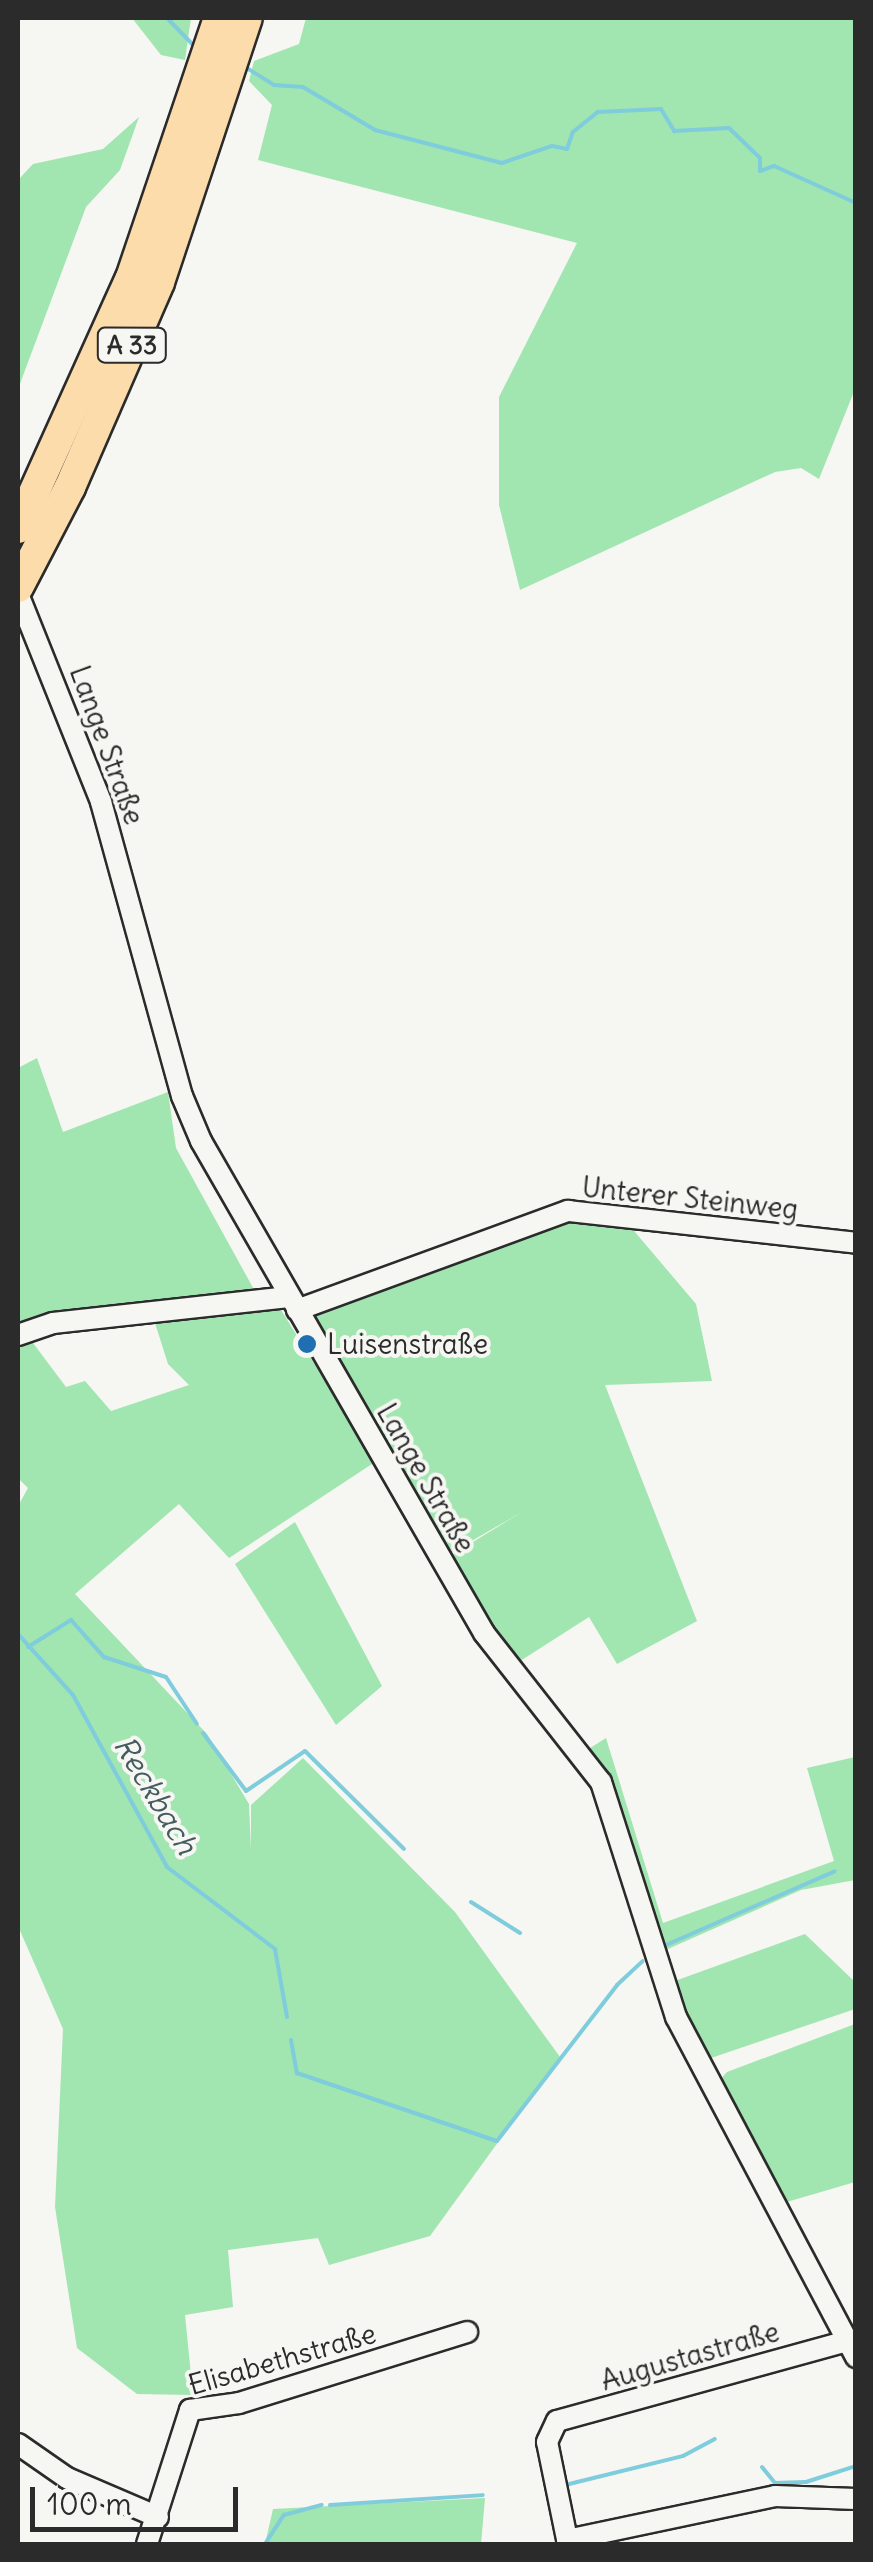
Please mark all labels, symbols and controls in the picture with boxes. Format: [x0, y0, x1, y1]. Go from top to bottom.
road number: A 33 [94, 325, 170, 365]
street label: Lange Straße [63, 661, 151, 829]
street label: Unterer Steinweg [580, 1170, 800, 1226]
place label: Luisenstraße [327, 1327, 488, 1361]
marker: Luisenstraße [296, 1333, 318, 1355]
street label: Lange Straße [370, 1397, 482, 1559]
water label: Reckbach [107, 1729, 205, 1861]
street label: Augustastraße [597, 2314, 783, 2398]
street label: Elisabethstraße [184, 2316, 380, 2402]
scale bar [35, 2467, 242, 2529]
text: 100 m [47, 2485, 132, 2523]

